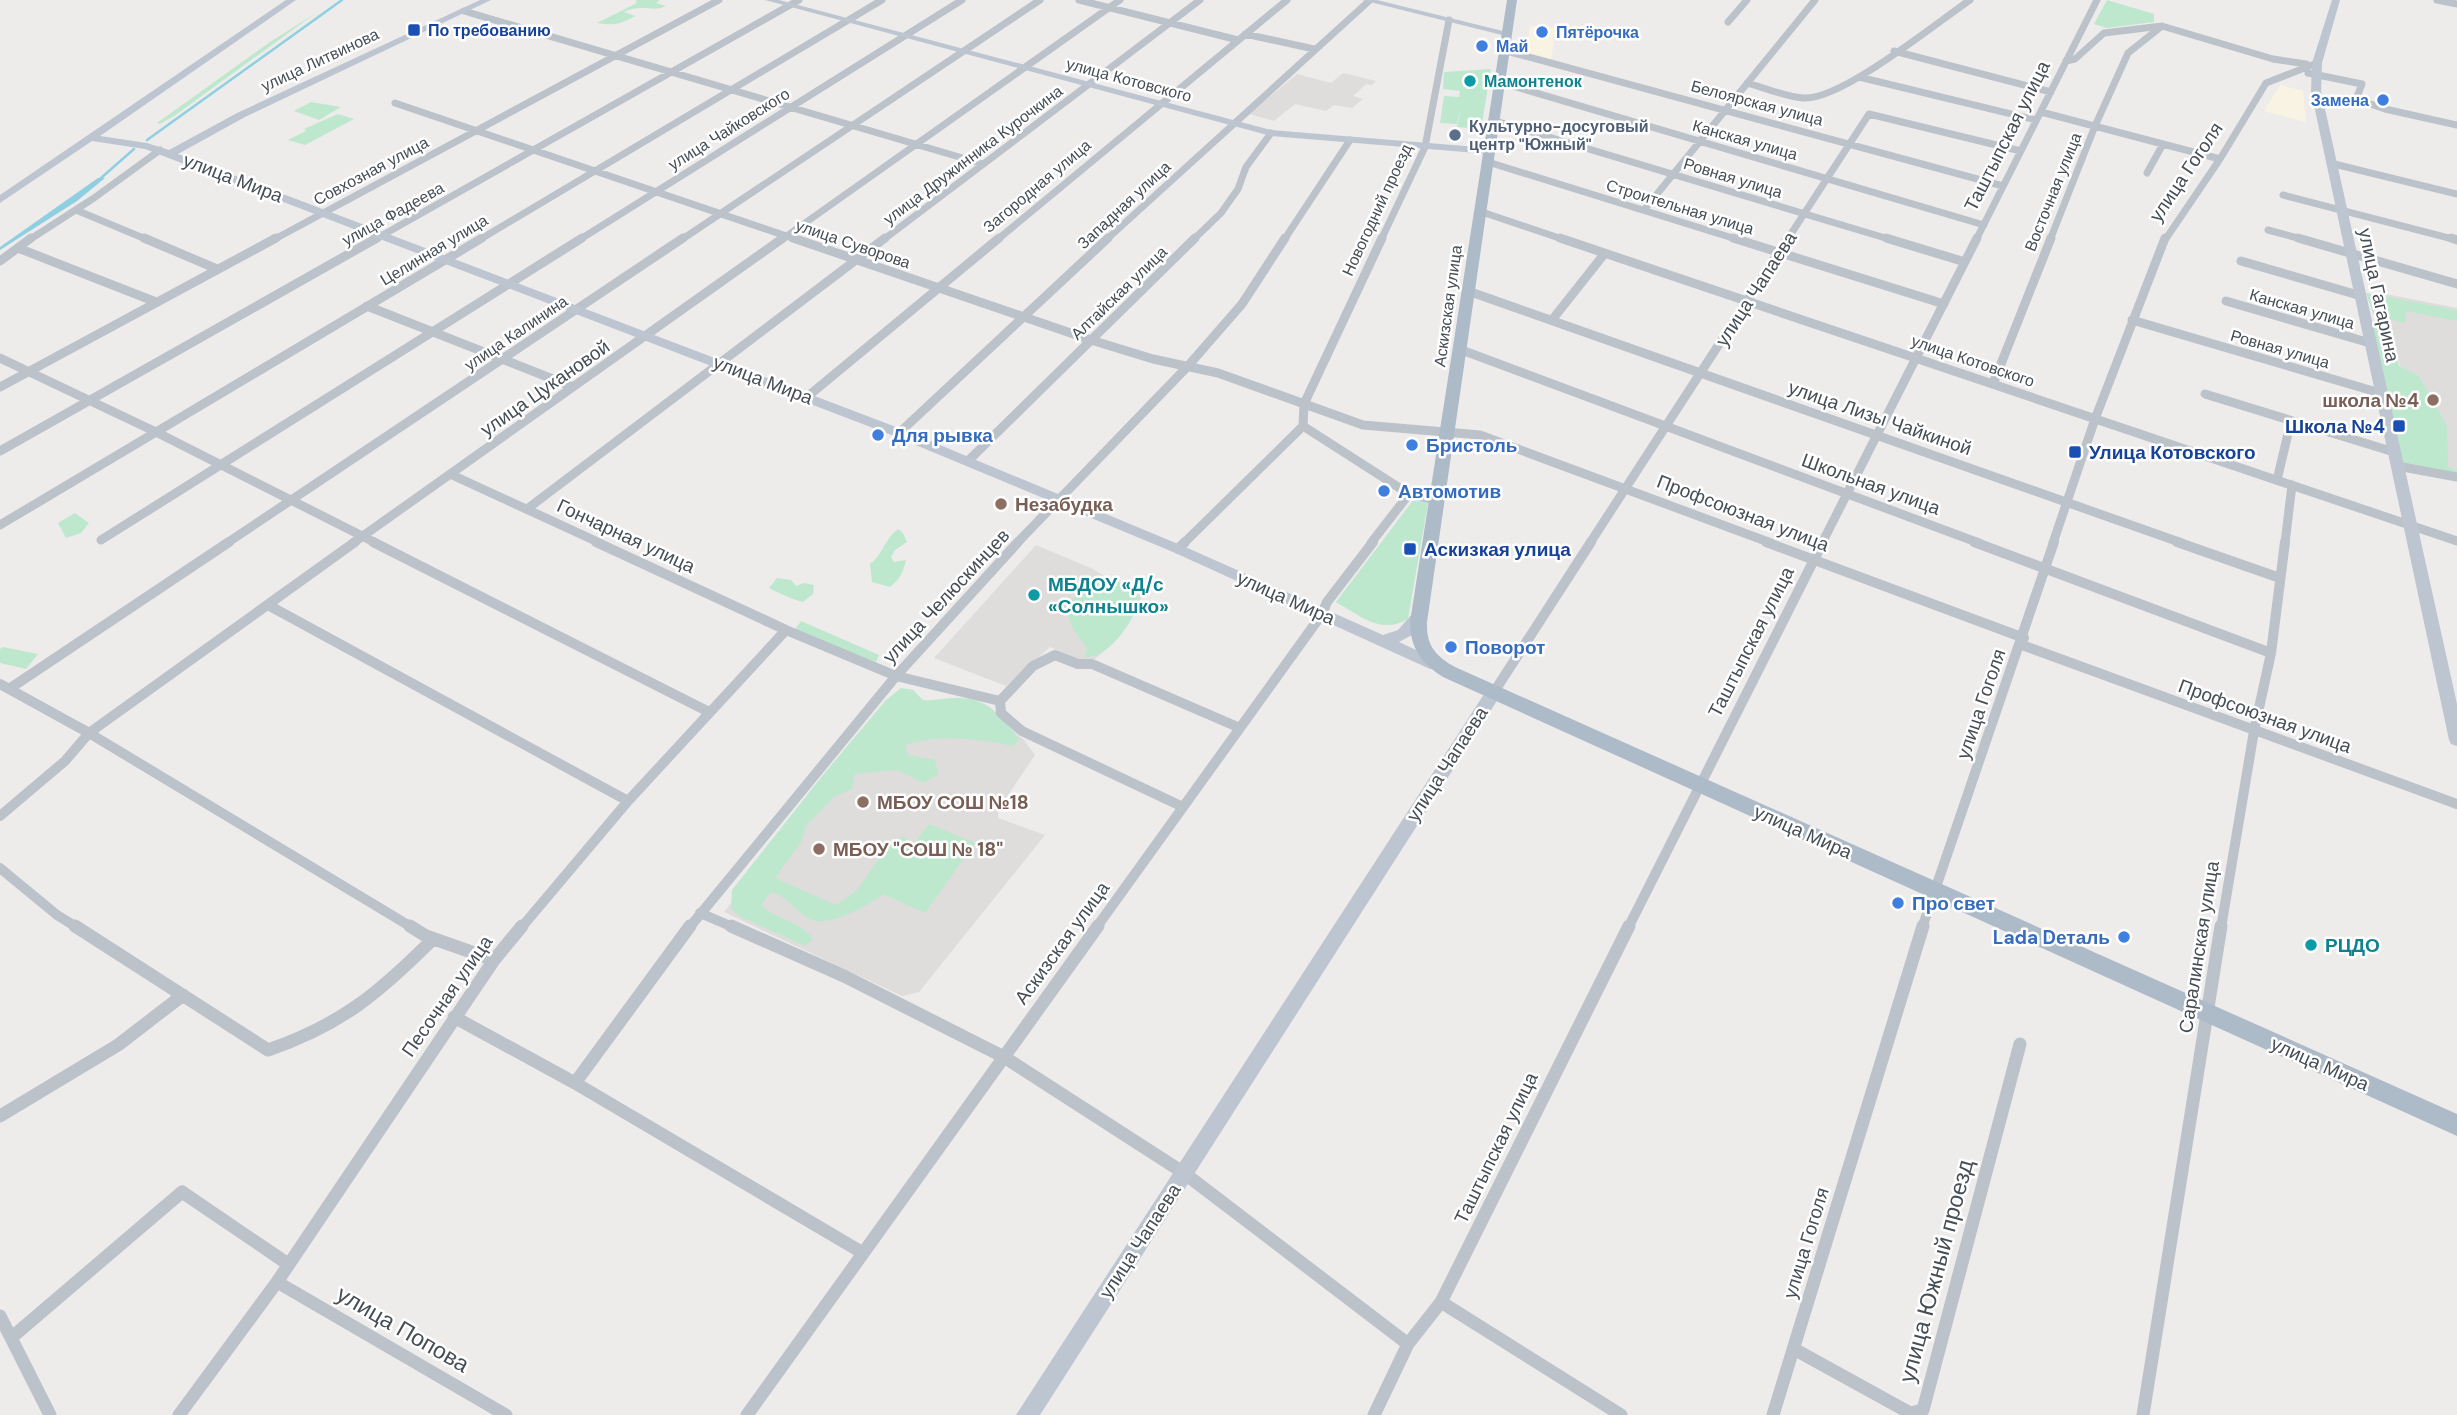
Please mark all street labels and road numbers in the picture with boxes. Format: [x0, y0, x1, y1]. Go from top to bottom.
street label: улица Литвинова [258, 24, 382, 96]
street label: улица Котовского [1064, 53, 1194, 107]
street label: Таштыпская улица [1958, 56, 2056, 215]
street label: Белоярская улица [1689, 75, 1825, 131]
street label: улица Дружинника Курочкина [879, 81, 1067, 229]
street label: улица Чайковского [664, 83, 794, 175]
street label: Канская улица [1690, 115, 1800, 165]
street label: улица Гоголя [2144, 117, 2228, 227]
street label: Восточная улица [2020, 129, 2086, 254]
street label: Совхозная улица [310, 132, 432, 210]
street label: Загородная улица [979, 135, 1095, 237]
street label: Новогодний проезд [1337, 140, 1417, 279]
street label: улица Мира [180, 148, 287, 209]
street label: Ровная улица [1681, 153, 1785, 203]
street label: Западная улица [1073, 156, 1175, 254]
street label: Строительная улица [1604, 175, 1757, 240]
street label: улица Фадеева [338, 177, 448, 251]
street label: Целинная улица [376, 210, 492, 290]
street label: улица Суворова [793, 215, 913, 273]
street label: улица Чапаева [1709, 226, 1803, 351]
street label: улица Гагарина [2353, 226, 2405, 365]
street label: Алтайская улица [1066, 242, 1172, 344]
street label: Аскизская улица [1429, 244, 1467, 368]
street label: Канская улица [2247, 284, 2357, 334]
street label: улица Калинина [460, 291, 572, 375]
street label: Ровная улица [2228, 325, 2332, 373]
street label: улица Котовского [1909, 330, 2037, 392]
street label: улица Цукановой [475, 334, 615, 442]
street label: улица Мира [710, 350, 817, 411]
street label: улица Лизы Чайкиной [1785, 375, 1975, 461]
street label: Школьная улица [1798, 447, 1944, 521]
street label: Профсоюзная улица [1653, 469, 1833, 557]
street label: Гончарная улица [553, 493, 700, 579]
street label: улица Челюскинцев [877, 523, 1015, 669]
street label: Таштыпская улица [1702, 562, 1800, 721]
street label: улица Мира [1233, 565, 1339, 631]
street label: улица Гоголя [1950, 646, 2012, 762]
street label: Профсоюзная улица [2175, 673, 2355, 759]
street label: улица Чапаева [1400, 701, 1494, 826]
street label: улица Мира [1750, 799, 1856, 865]
street label: Саралинская улица [2173, 859, 2225, 1035]
street label: Аскизская улица [1009, 876, 1115, 1009]
street label: Песочная улица [396, 930, 498, 1062]
street label: улица Мира [2267, 1031, 2373, 1097]
street label: Таштыпская улица [1448, 1068, 1544, 1228]
street label: улица Южный проезд [1892, 1156, 1980, 1386]
street label: улица Чапаева [1093, 1178, 1187, 1303]
street label: улица Гоголя [1777, 1184, 1835, 1302]
street label: улица Попова [331, 1279, 475, 1379]

